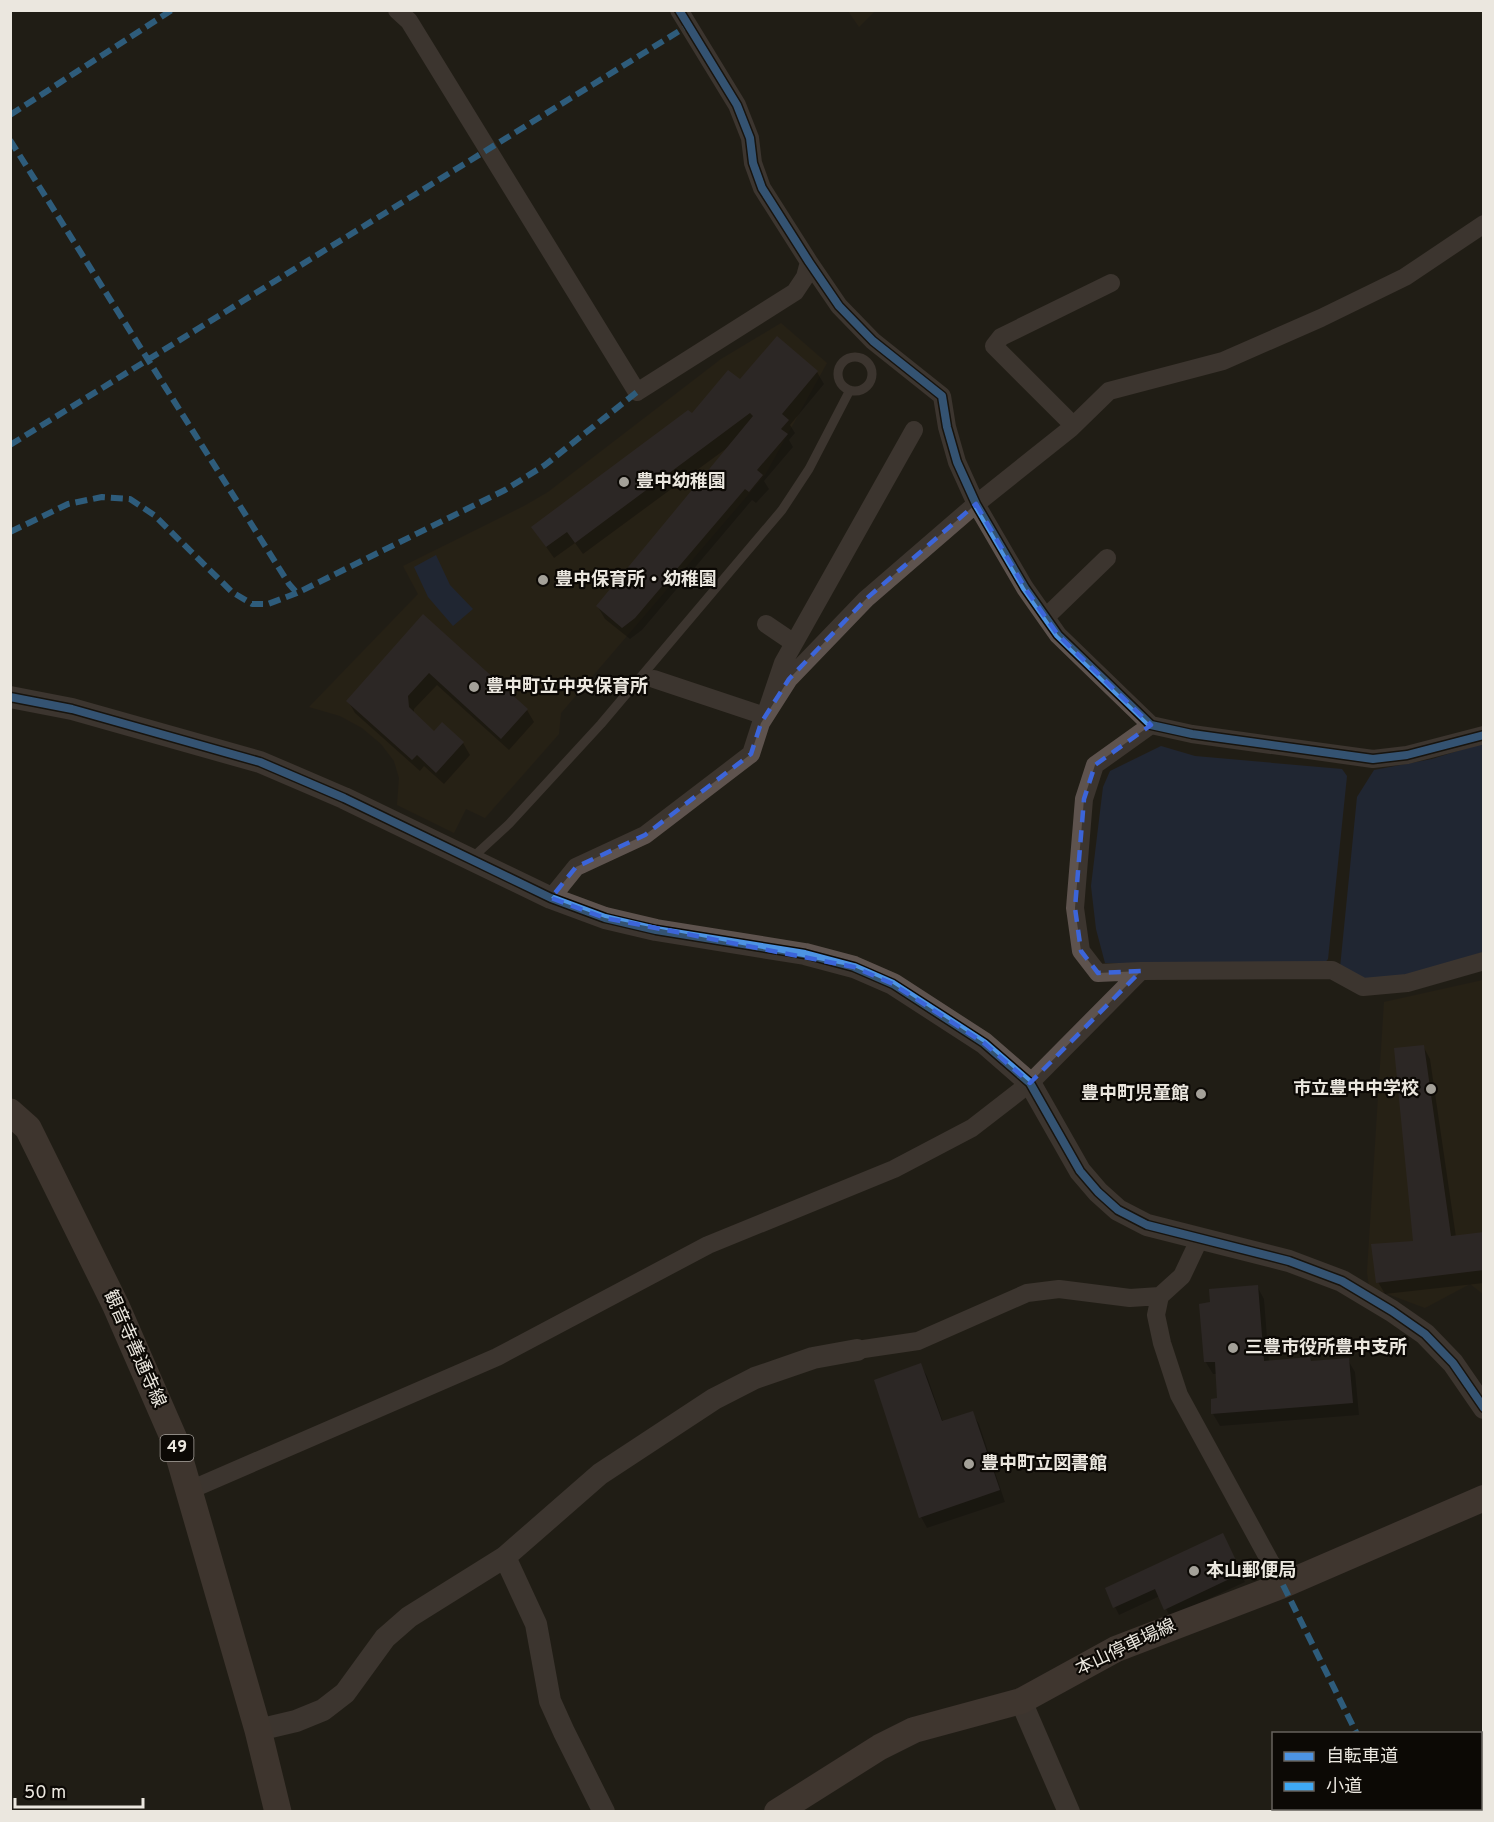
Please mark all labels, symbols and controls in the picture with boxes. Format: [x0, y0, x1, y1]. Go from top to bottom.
place label: 豊中幼稚園 [636, 471, 726, 494]
marker: 豊中幼稚園 [617, 475, 631, 489]
place label: 豊中保育所・幼稚園 [555, 569, 717, 592]
marker: 豊中保育所・幼稚園 [536, 573, 550, 587]
place label: 豊中町立中央保育所 [486, 676, 648, 699]
marker: 豊中町立中央保育所 [467, 680, 481, 694]
place label: 市立豊中中学校 [1293, 1078, 1419, 1101]
marker: 市立豊中中学校 [1424, 1082, 1438, 1096]
place label: 豊中町児童館 [1081, 1083, 1189, 1106]
marker: 豊中町児童館 [1194, 1087, 1208, 1101]
street label: 観音寺善通寺線 [98, 1287, 170, 1411]
place label: 三豊市役所豊中支所 [1245, 1337, 1407, 1360]
marker: 三豊市役所豊中支所 [1226, 1341, 1240, 1355]
road number: 49 [160, 1435, 194, 1461]
place label: 豊中町立図書館 [981, 1453, 1107, 1476]
marker: 豊中町立図書館 [962, 1457, 976, 1471]
place label: 本山郵便局 [1206, 1560, 1296, 1583]
marker: 本山郵便局 [1187, 1564, 1201, 1578]
street label: 本山停車場線 [1072, 1615, 1180, 1681]
legend [1272, 1732, 1482, 1810]
text: 自転車道 [1326, 1746, 1398, 1769]
scale bar [15, 1771, 142, 1809]
text: 小道 [1326, 1776, 1362, 1799]
text: 50 m [24, 1782, 66, 1805]

